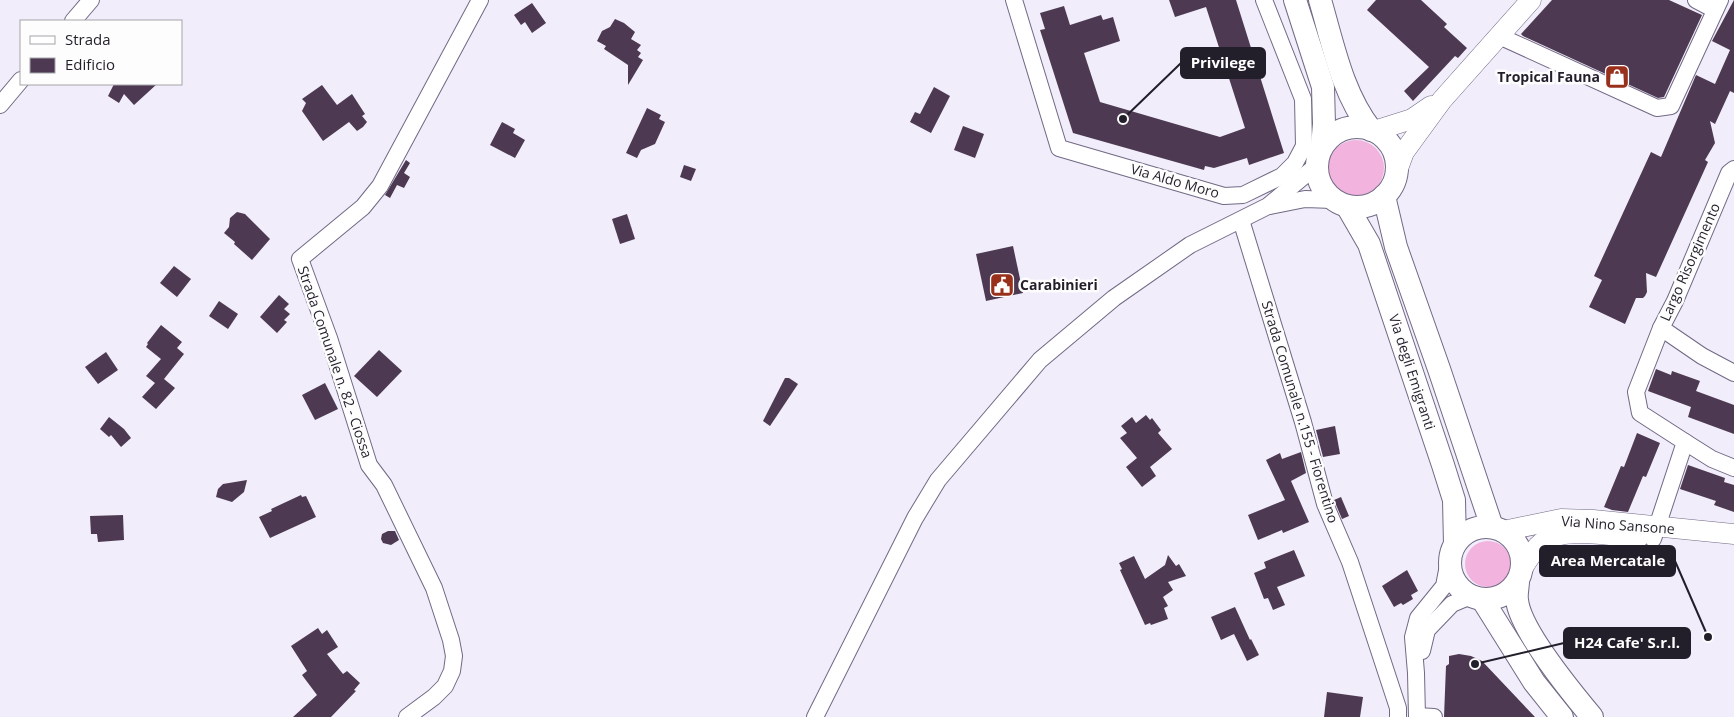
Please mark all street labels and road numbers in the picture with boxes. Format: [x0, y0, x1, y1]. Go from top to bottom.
street label: Via Aldo Moro [1129, 159, 1222, 202]
street label: Largo Risorgimento [1655, 200, 1724, 324]
street label: Strada Comunale n. 82 - Ciossa [294, 263, 377, 460]
street label: Strada Comunale n.155 - Fiorentino [1258, 298, 1343, 525]
street label: Via degli Emigranti [1385, 312, 1440, 432]
street label: Via Nino Sansone [1561, 511, 1675, 538]

